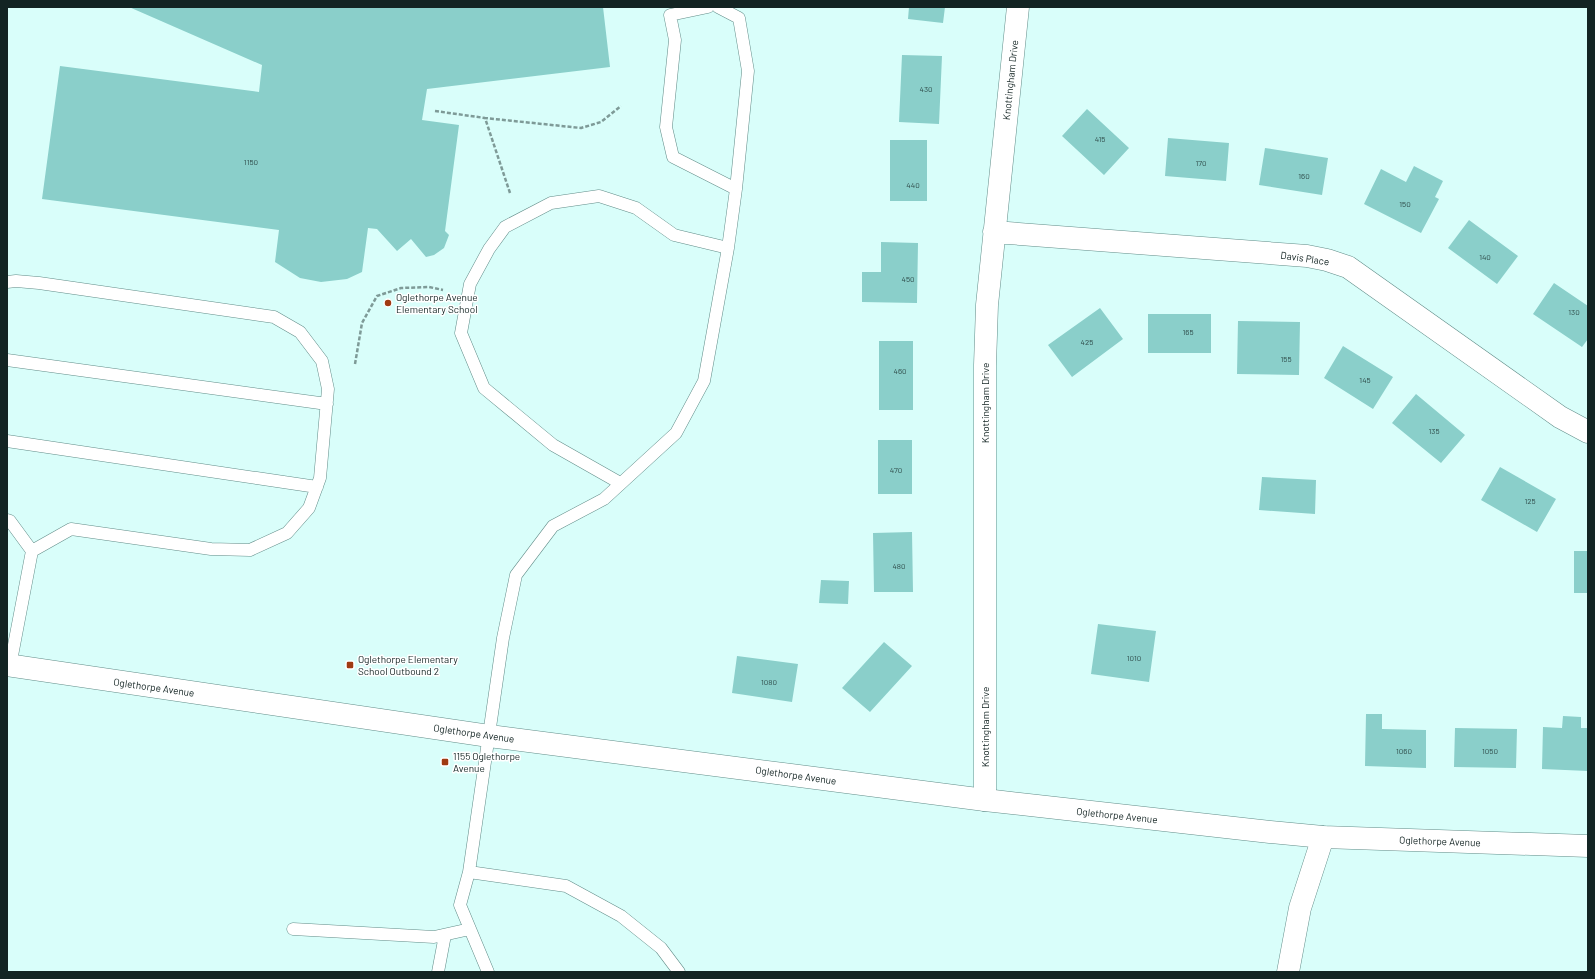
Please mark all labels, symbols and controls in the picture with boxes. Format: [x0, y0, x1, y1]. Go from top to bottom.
street label: Knottingham Drive [1000, 39, 1020, 121]
house number: 430 [919, 84, 933, 94]
house number: 415 [1095, 134, 1105, 144]
house number: 1150 [244, 157, 258, 167]
house number: 170 [1195, 158, 1207, 168]
house number: 160 [1298, 171, 1310, 181]
house number: 440 [906, 180, 920, 190]
house number: 150 [1399, 199, 1411, 209]
street label: Davis Place [1280, 249, 1330, 267]
house number: 140 [1479, 252, 1491, 262]
house number: 450 [901, 274, 915, 284]
place label: Oglethorpe Avenue Elementary School [396, 291, 478, 315]
marker: Oglethorpe Avenue Elementary School [383, 298, 393, 308]
house number: 130 [1568, 307, 1580, 317]
house number: 165 [1182, 327, 1194, 337]
house number: 425 [1081, 337, 1093, 347]
house number: 155 [1280, 354, 1292, 364]
street label: Knottingham Drive [979, 363, 991, 443]
house number: 460 [893, 366, 907, 376]
house number: 145 [1359, 375, 1371, 385]
house number: 135 [1428, 426, 1440, 436]
house number: 470 [890, 465, 902, 475]
house number: 125 [1524, 496, 1536, 506]
house number: 480 [892, 561, 906, 571]
place label: Oglethorpe Elementary School Outbound 2 [358, 653, 458, 677]
house number: 1010 [1127, 653, 1141, 663]
marker: Oglethorpe Elementary School Outbound 2 [345, 660, 355, 670]
street label: Oglethorpe Avenue [113, 675, 195, 699]
house number: 1080 [761, 677, 777, 687]
street label: Knottingham Drive [979, 687, 991, 767]
street label: Oglethorpe Avenue [433, 721, 515, 745]
house number: 1060 [1396, 746, 1412, 756]
house number: 1050 [1482, 746, 1498, 756]
place label: 1155 Oglethorpe Avenue [453, 750, 520, 774]
marker: 1155 Oglethorpe Avenue [440, 757, 450, 767]
street label: Oglethorpe Avenue [755, 763, 837, 787]
street label: Oglethorpe Avenue [1076, 805, 1158, 825]
street label: Oglethorpe Avenue [1399, 834, 1481, 848]

